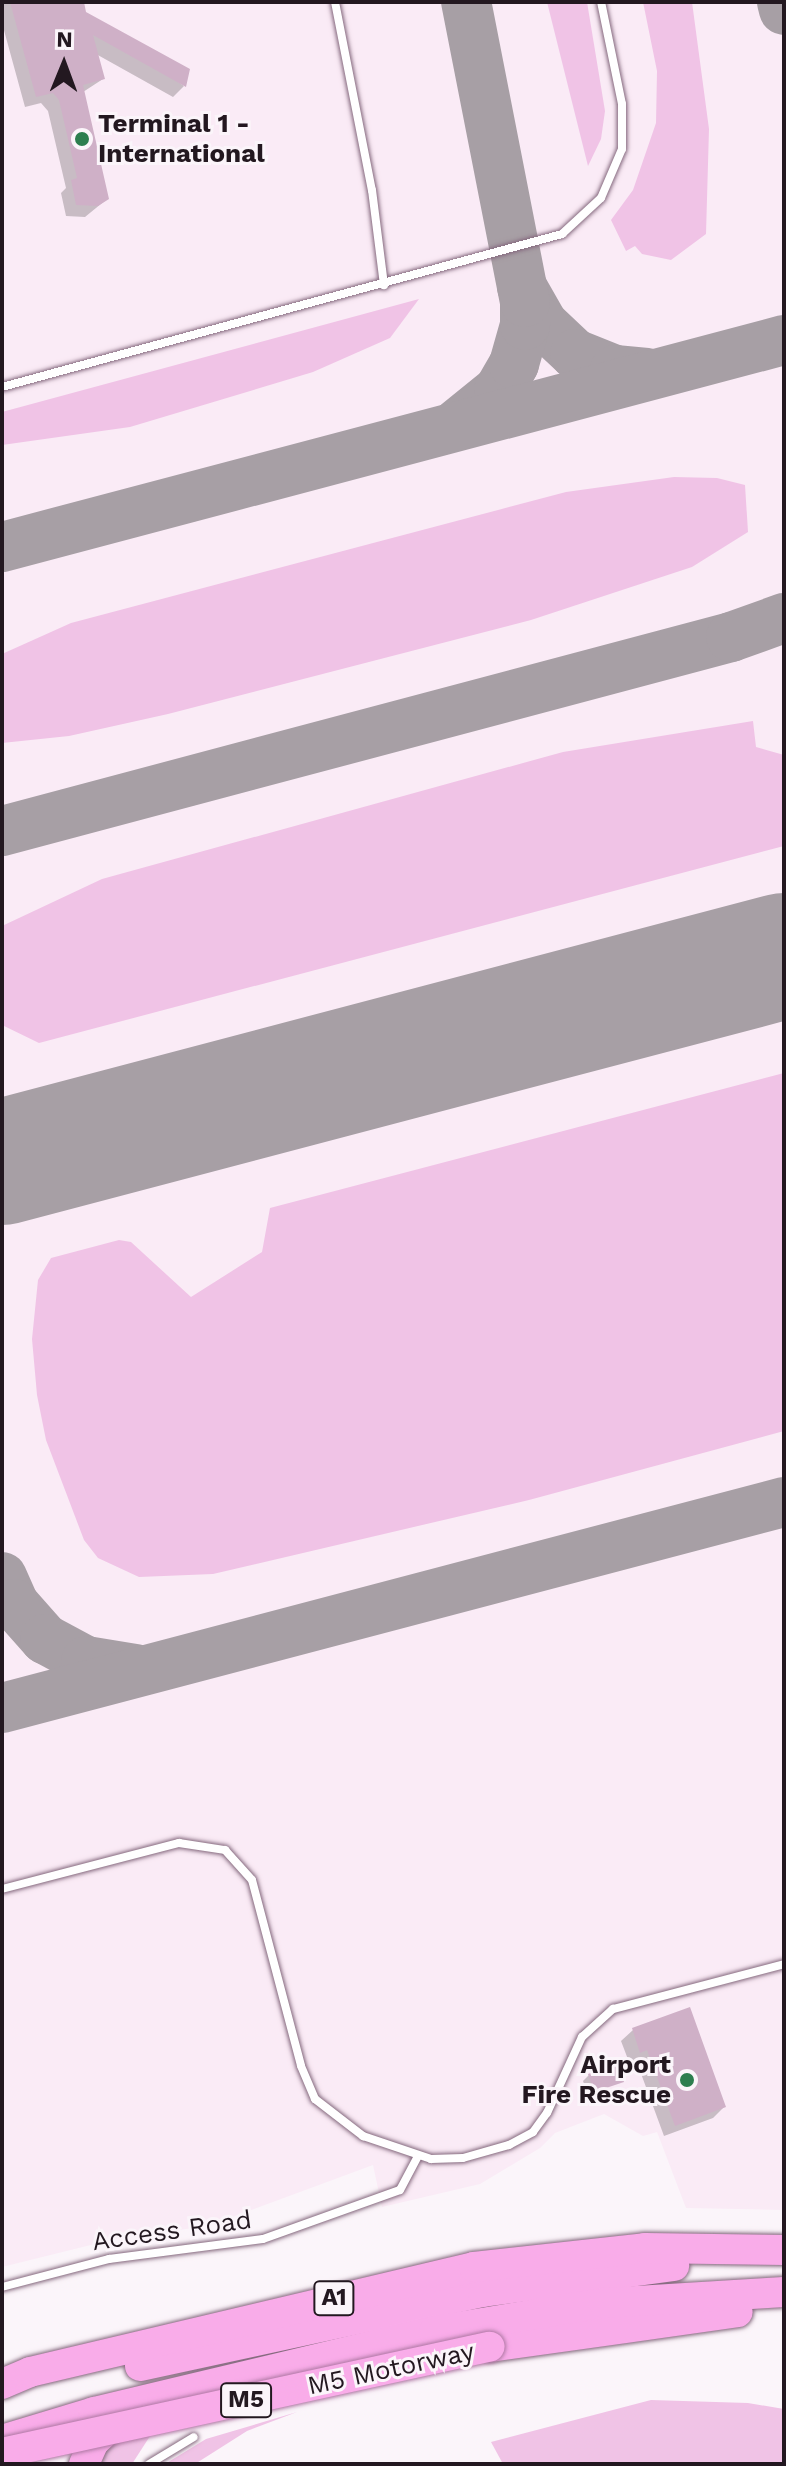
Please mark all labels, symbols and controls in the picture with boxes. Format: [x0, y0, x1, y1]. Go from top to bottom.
north arrow [24, 24, 104, 104]
text: N [56, 27, 73, 52]
place label: Terminal 1 - International [98, 108, 265, 170]
marker: Terminal 1 - International [73, 130, 91, 148]
place label: Airport Fire Rescue [522, 2049, 671, 2110]
marker: Airport Fire Rescue [678, 2071, 696, 2089]
street label: Access Road [90, 2204, 254, 2258]
road number: A1 [312, 2278, 356, 2318]
street label: M5 Motorway [305, 2336, 477, 2402]
road number: M5 [220, 2380, 272, 2420]

